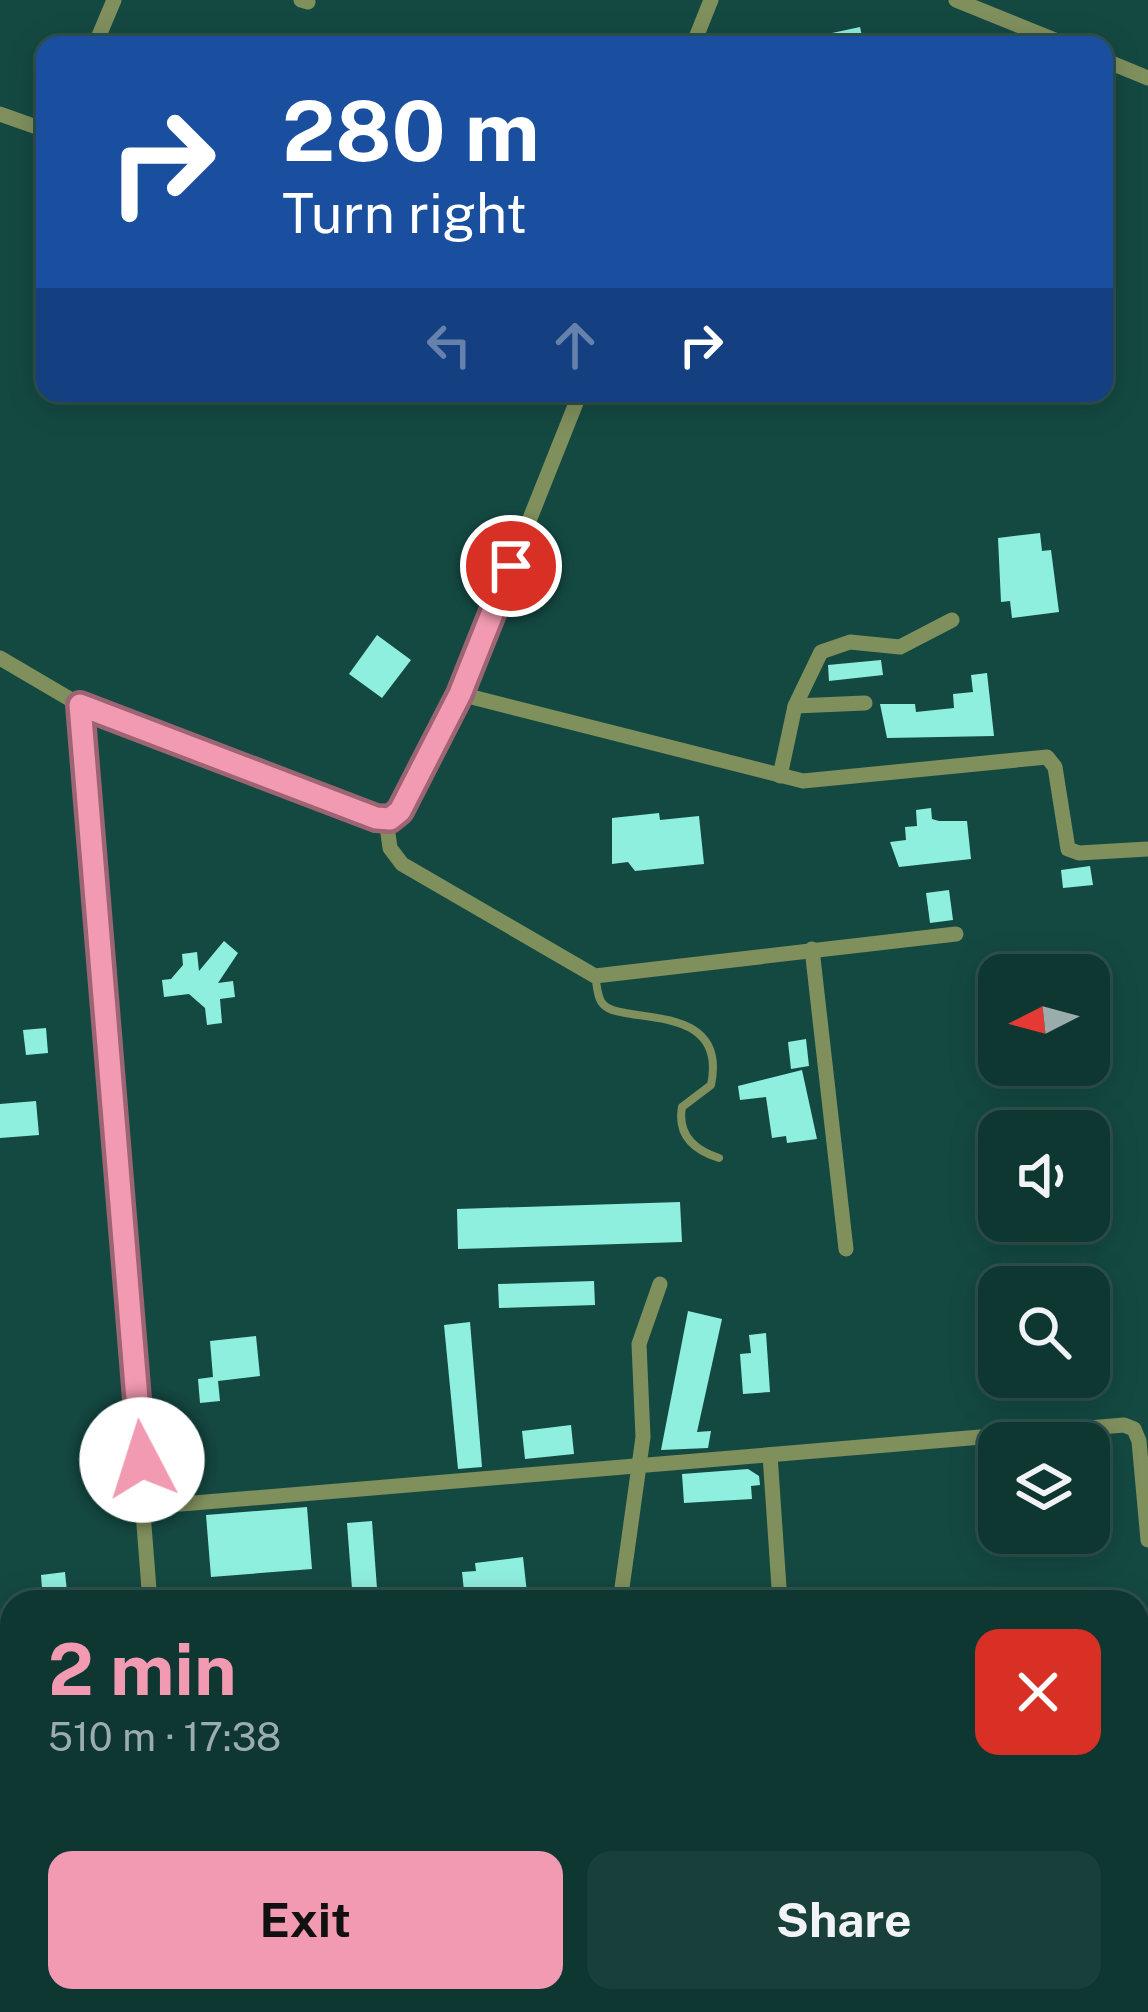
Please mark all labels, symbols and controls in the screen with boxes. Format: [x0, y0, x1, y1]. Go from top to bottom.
text: 280 m [282, 81, 540, 180]
icon: right [84, 84, 240, 240]
text: Turn right [282, 182, 527, 245]
icon: left [416, 312, 482, 378]
icon: ahead [542, 312, 608, 378]
icon: right [668, 312, 734, 378]
pin [460, 515, 562, 617]
icon: arrive [478, 533, 544, 599]
north arrow [978, 954, 1110, 1086]
map controls [978, 954, 1110, 1554]
button: sound [978, 1110, 1110, 1242]
button: search [978, 1266, 1110, 1398]
position arrow [79, 1397, 205, 1523]
button: layers [978, 1422, 1110, 1554]
text: 2 min [48, 1627, 237, 1711]
button: close [975, 1629, 1101, 1755]
text: 510 m · 17:38 [48, 1714, 281, 1760]
button: Exit [48, 1851, 563, 1989]
button: Share [587, 1851, 1101, 1989]

